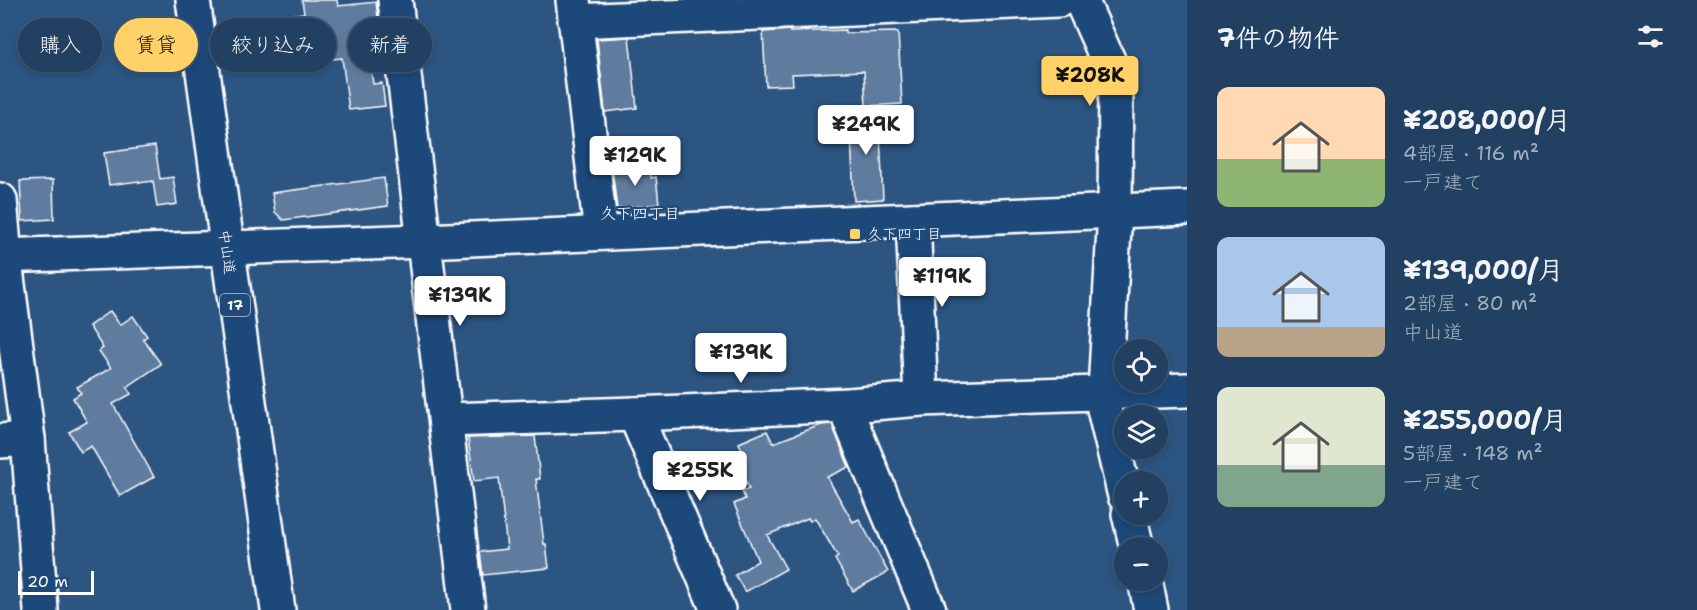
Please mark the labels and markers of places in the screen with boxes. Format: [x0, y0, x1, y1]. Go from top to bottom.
pin: ¥208K [1048, 56, 1132, 107]
pin: ¥249K [824, 105, 908, 156]
pin: ¥129K [593, 136, 677, 187]
place label: 久下四丁目 [867, 224, 942, 244]
marker: 久下四丁目 [848, 227, 862, 241]
pin: ¥119K [900, 257, 984, 308]
pin: ¥139K [418, 276, 502, 327]
pin: ¥139K [699, 333, 783, 384]
pin: ¥255K [658, 451, 742, 502]

